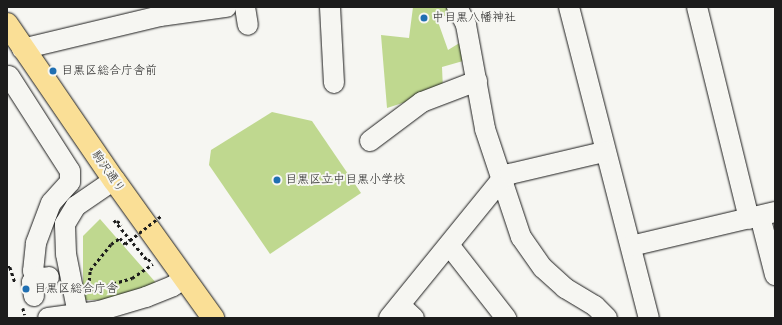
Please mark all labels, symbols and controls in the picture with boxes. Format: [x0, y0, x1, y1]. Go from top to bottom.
place label: 中目黒八幡神社 [432, 11, 516, 25]
marker: 中目黒八幡神社 [419, 13, 429, 23]
place label: 目黒区総合庁舎前 [61, 64, 157, 78]
marker: 目黒区総合庁舎前 [48, 66, 58, 76]
street label: 駒沢通り [88, 148, 128, 196]
place label: 目黒区立中目黒小学校 [285, 173, 405, 187]
marker: 目黒区立中目黒小学校 [272, 175, 282, 185]
place label: 目黒区総合庁舎 [34, 282, 118, 296]
marker: 目黒区総合庁舎 [21, 284, 31, 294]

